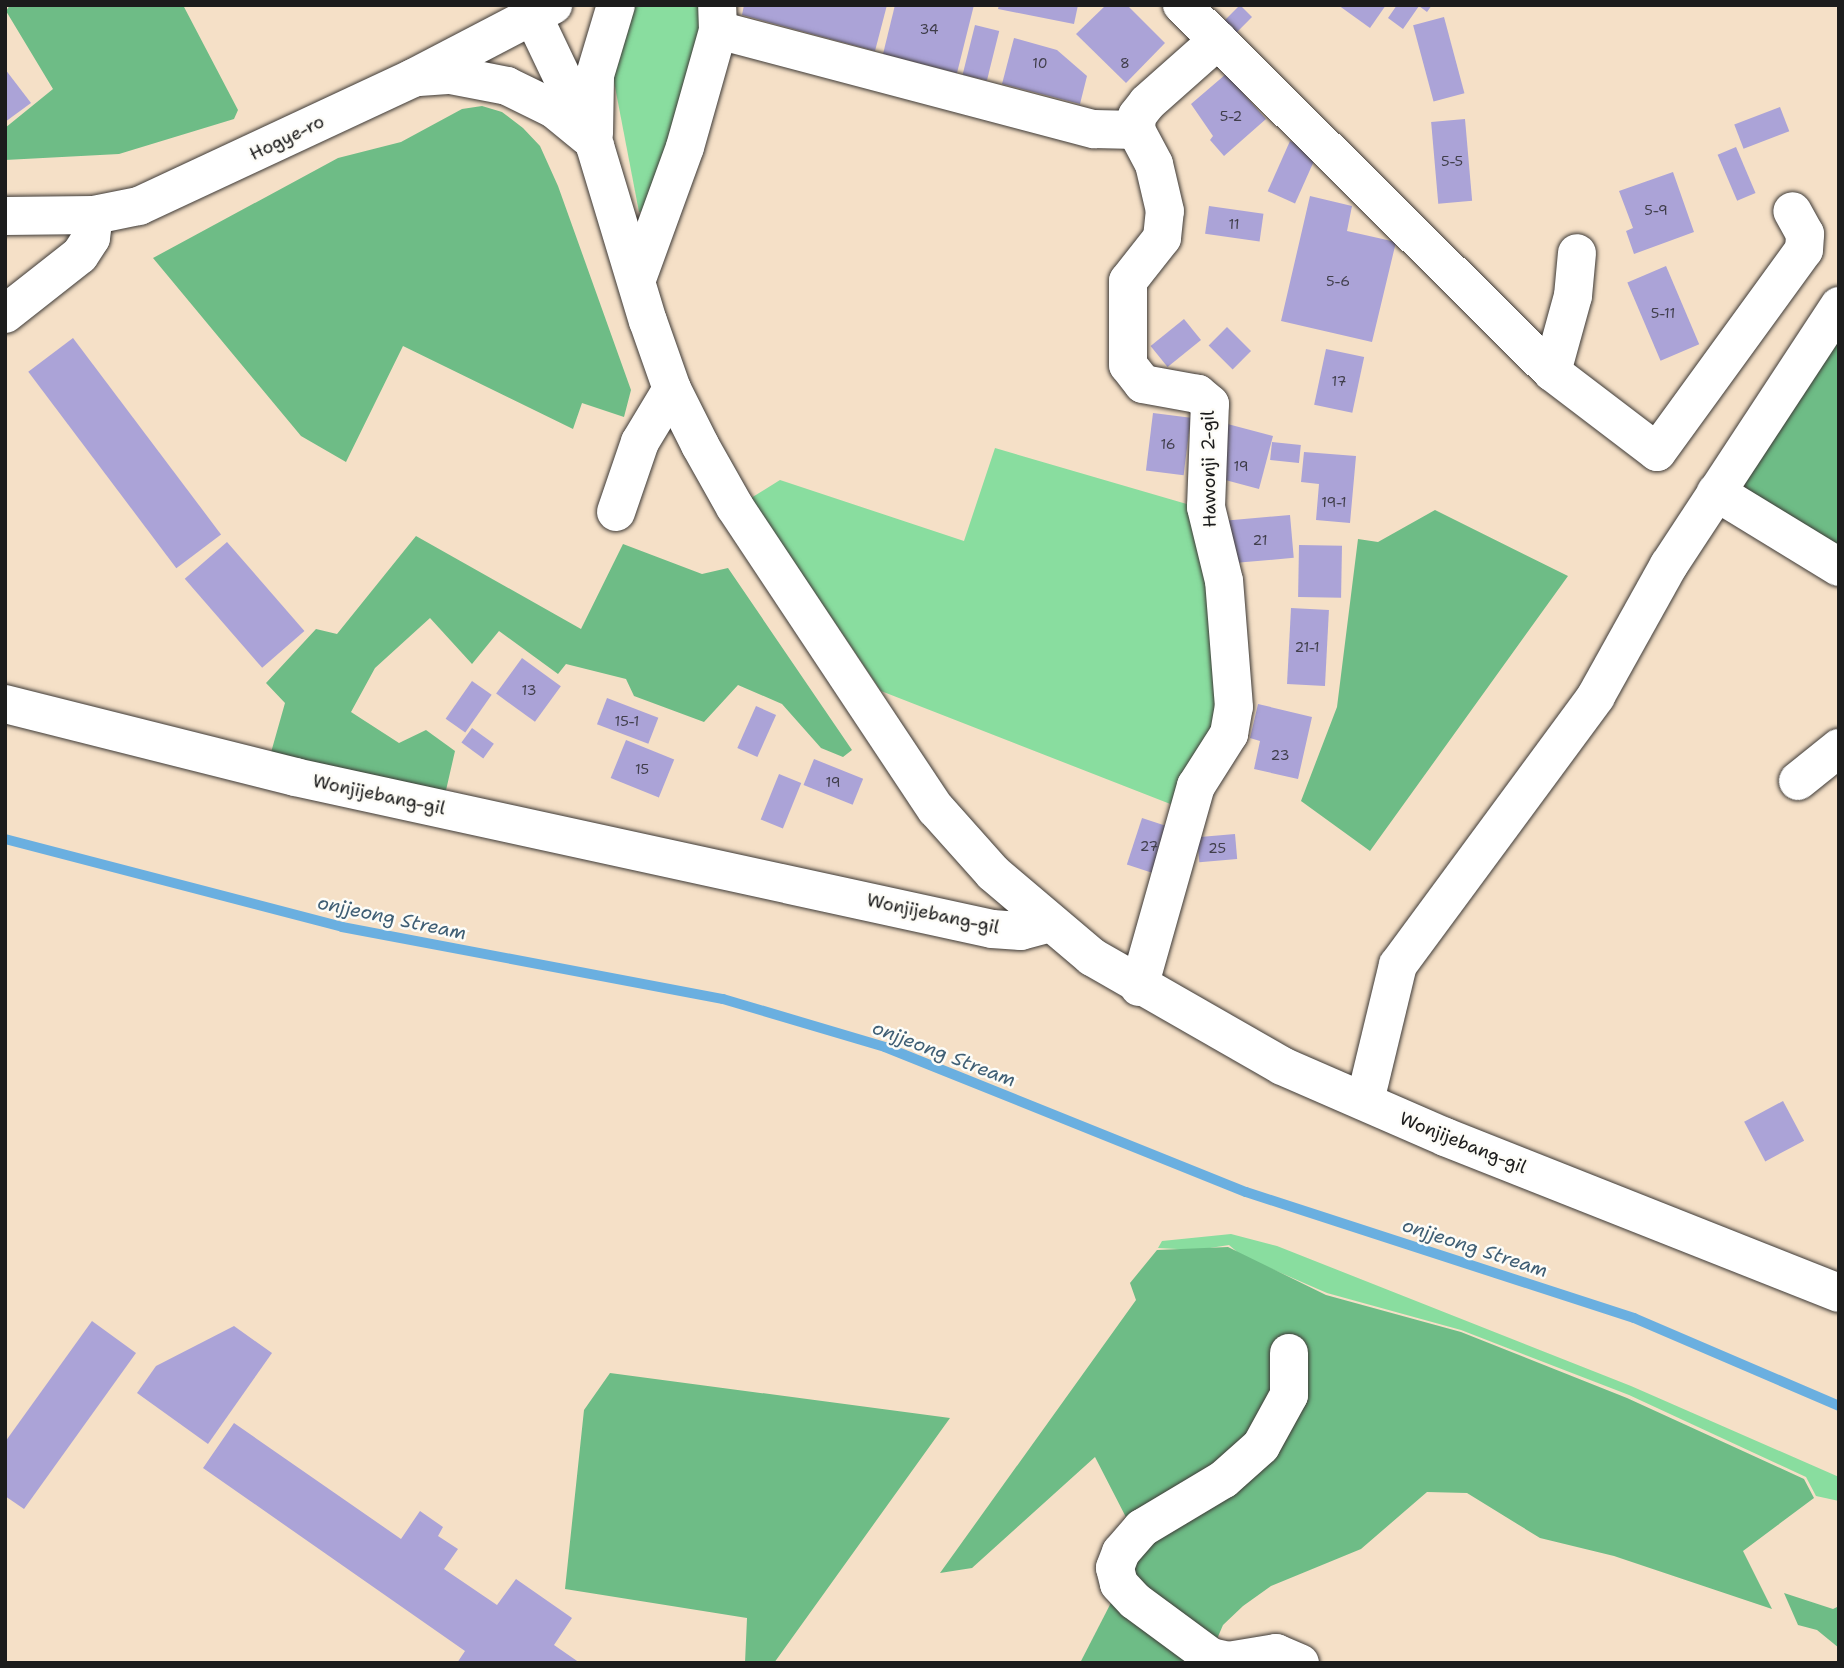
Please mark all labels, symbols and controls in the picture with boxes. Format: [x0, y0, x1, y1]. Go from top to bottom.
house number: 34 [919, 21, 939, 37]
house number: 10 [1032, 55, 1048, 71]
house number: 8 [1120, 55, 1130, 71]
house number: 5-2 [1220, 108, 1242, 124]
street label: Hogye-ro [246, 111, 328, 165]
house number: 5-5 [1441, 153, 1463, 169]
house number: 5-9 [1644, 202, 1668, 218]
house number: 11 [1228, 216, 1240, 232]
house number: 5-6 [1326, 273, 1350, 289]
house number: 5-11 [1651, 305, 1675, 321]
house number: 17 [1332, 373, 1346, 389]
street label: Hawonji 2-gil [1197, 410, 1221, 528]
house number: 16 [1160, 436, 1176, 452]
house number: 19 [1233, 458, 1249, 474]
house number: 19-1 [1321, 494, 1347, 510]
house number: 21 [1253, 532, 1267, 548]
house number: 21-1 [1294, 639, 1320, 655]
house number: 13 [522, 682, 536, 698]
house number: 15-1 [615, 713, 639, 729]
house number: 23 [1271, 747, 1289, 763]
house number: 15 [635, 761, 649, 777]
street label: Wonjijebang-gil [311, 770, 447, 820]
house number: 19 [825, 774, 841, 790]
house number: 27 [1140, 838, 1158, 854]
house number: 25 [1208, 840, 1226, 856]
street label: Wonjijebang-gil [865, 889, 1001, 939]
water label: onjjeong Stream [315, 891, 469, 945]
water label: onjjeong Stream [869, 1016, 1019, 1092]
street label: Wonjijebang-gil [1396, 1108, 1530, 1178]
water label: onjjeong Stream [1399, 1214, 1551, 1282]

